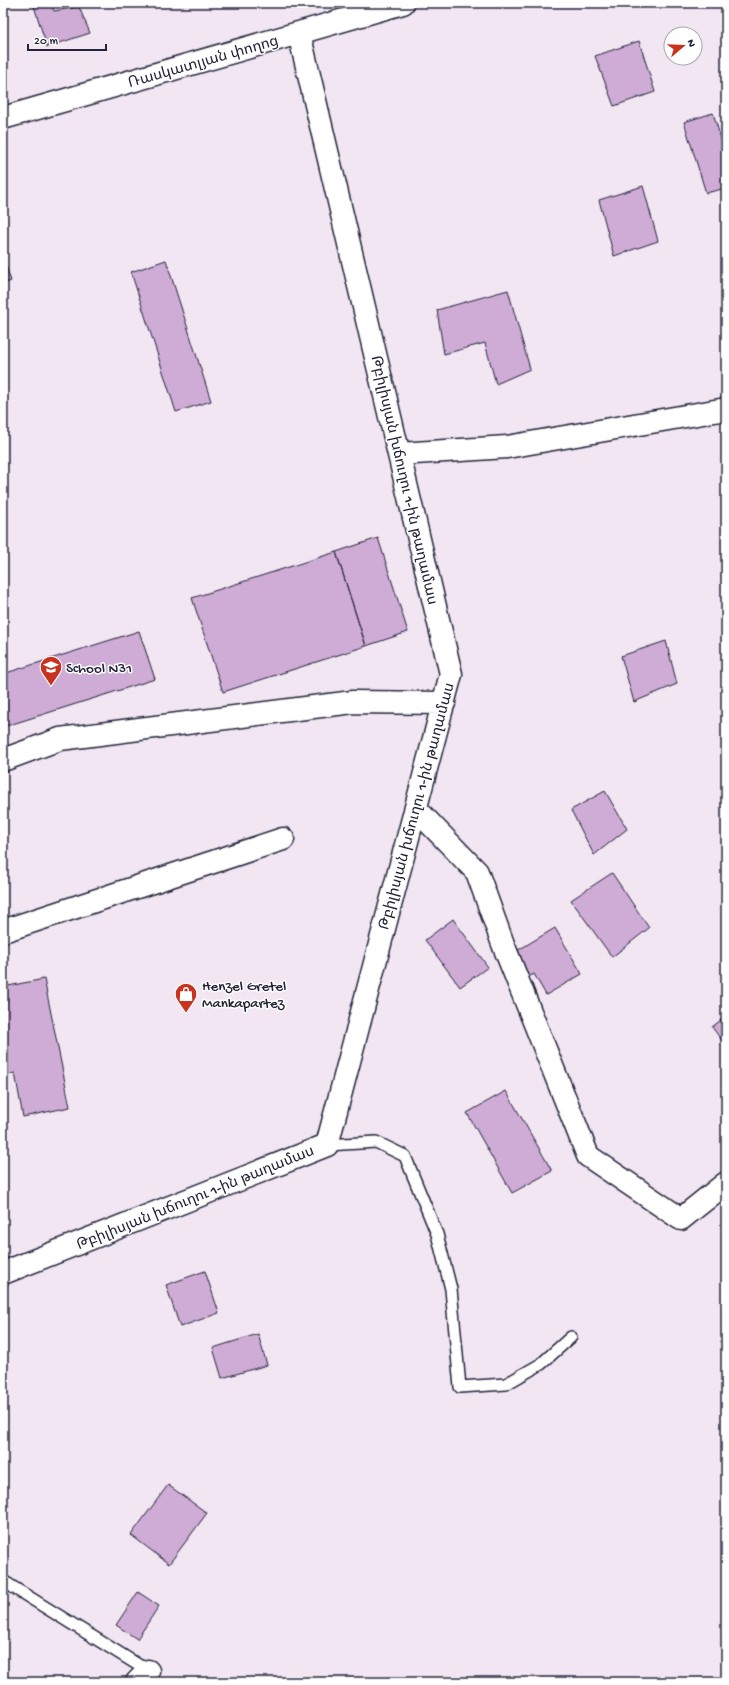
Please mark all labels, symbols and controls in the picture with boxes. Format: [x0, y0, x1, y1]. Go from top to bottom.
scale bar [28, 26, 106, 52]
north arrow [663, 26, 703, 66]
street label: Ռասկատլյան փողոց [126, 32, 281, 93]
text: 20 m [34, 35, 59, 49]
text: N [684, 38, 697, 49]
street label: Թբիլիսյան խճուղու 1-ին թաղամաս [366, 354, 441, 607]
school or university icon: School N31 [38, 654, 64, 687]
place label: School N31 [66, 660, 132, 678]
street label: Թբիլիսյան խճուղու 1-ին թաղամաս [375, 681, 460, 932]
place label: Henzel Gretel Mankapartez [202, 978, 286, 1013]
shop icon: Henzel Gretel Mankapartez [173, 981, 199, 1014]
street label: Թբիլիսյան խճուղու 1-ին թաղամաս [74, 1142, 317, 1255]

